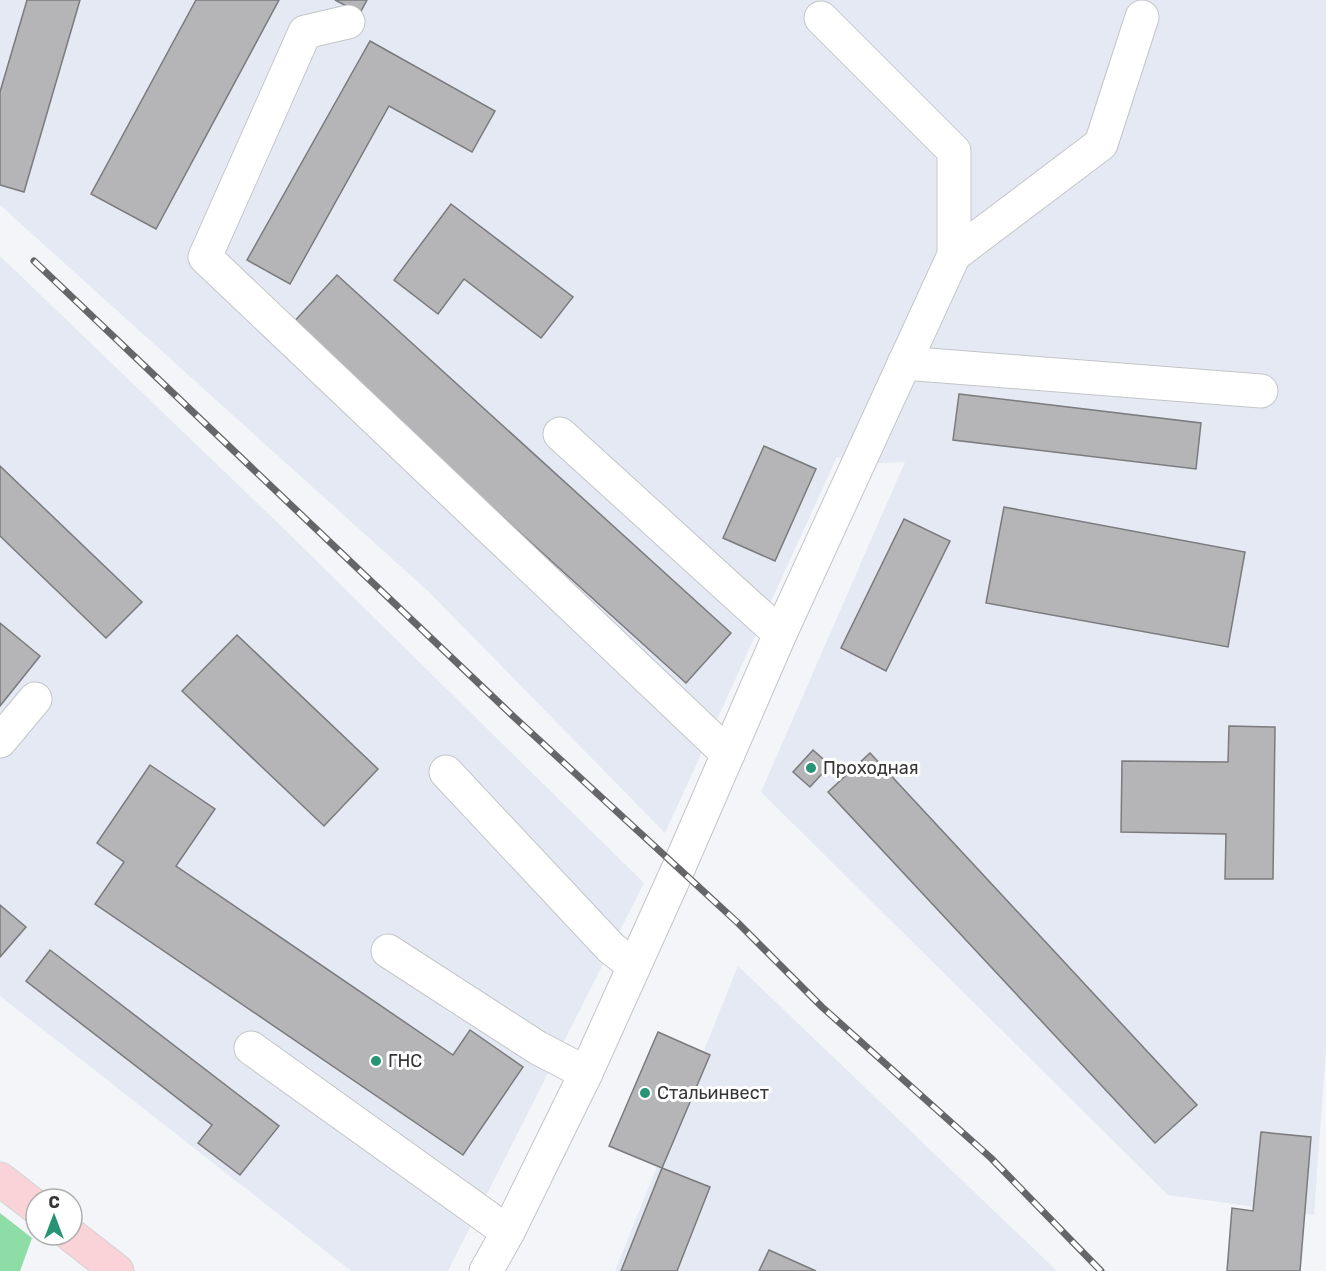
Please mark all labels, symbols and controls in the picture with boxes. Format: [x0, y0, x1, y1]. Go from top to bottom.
place label: Проходная [823, 757, 918, 779]
marker: Проходная [804, 761, 818, 775]
place label: ГНС [388, 1050, 422, 1072]
marker: ГНС [369, 1054, 383, 1068]
place label: Стальинвест [657, 1082, 769, 1104]
marker: Стальинвест [638, 1086, 652, 1100]
north arrow [24, 1187, 84, 1247]
text: С [48, 1193, 60, 1212]

